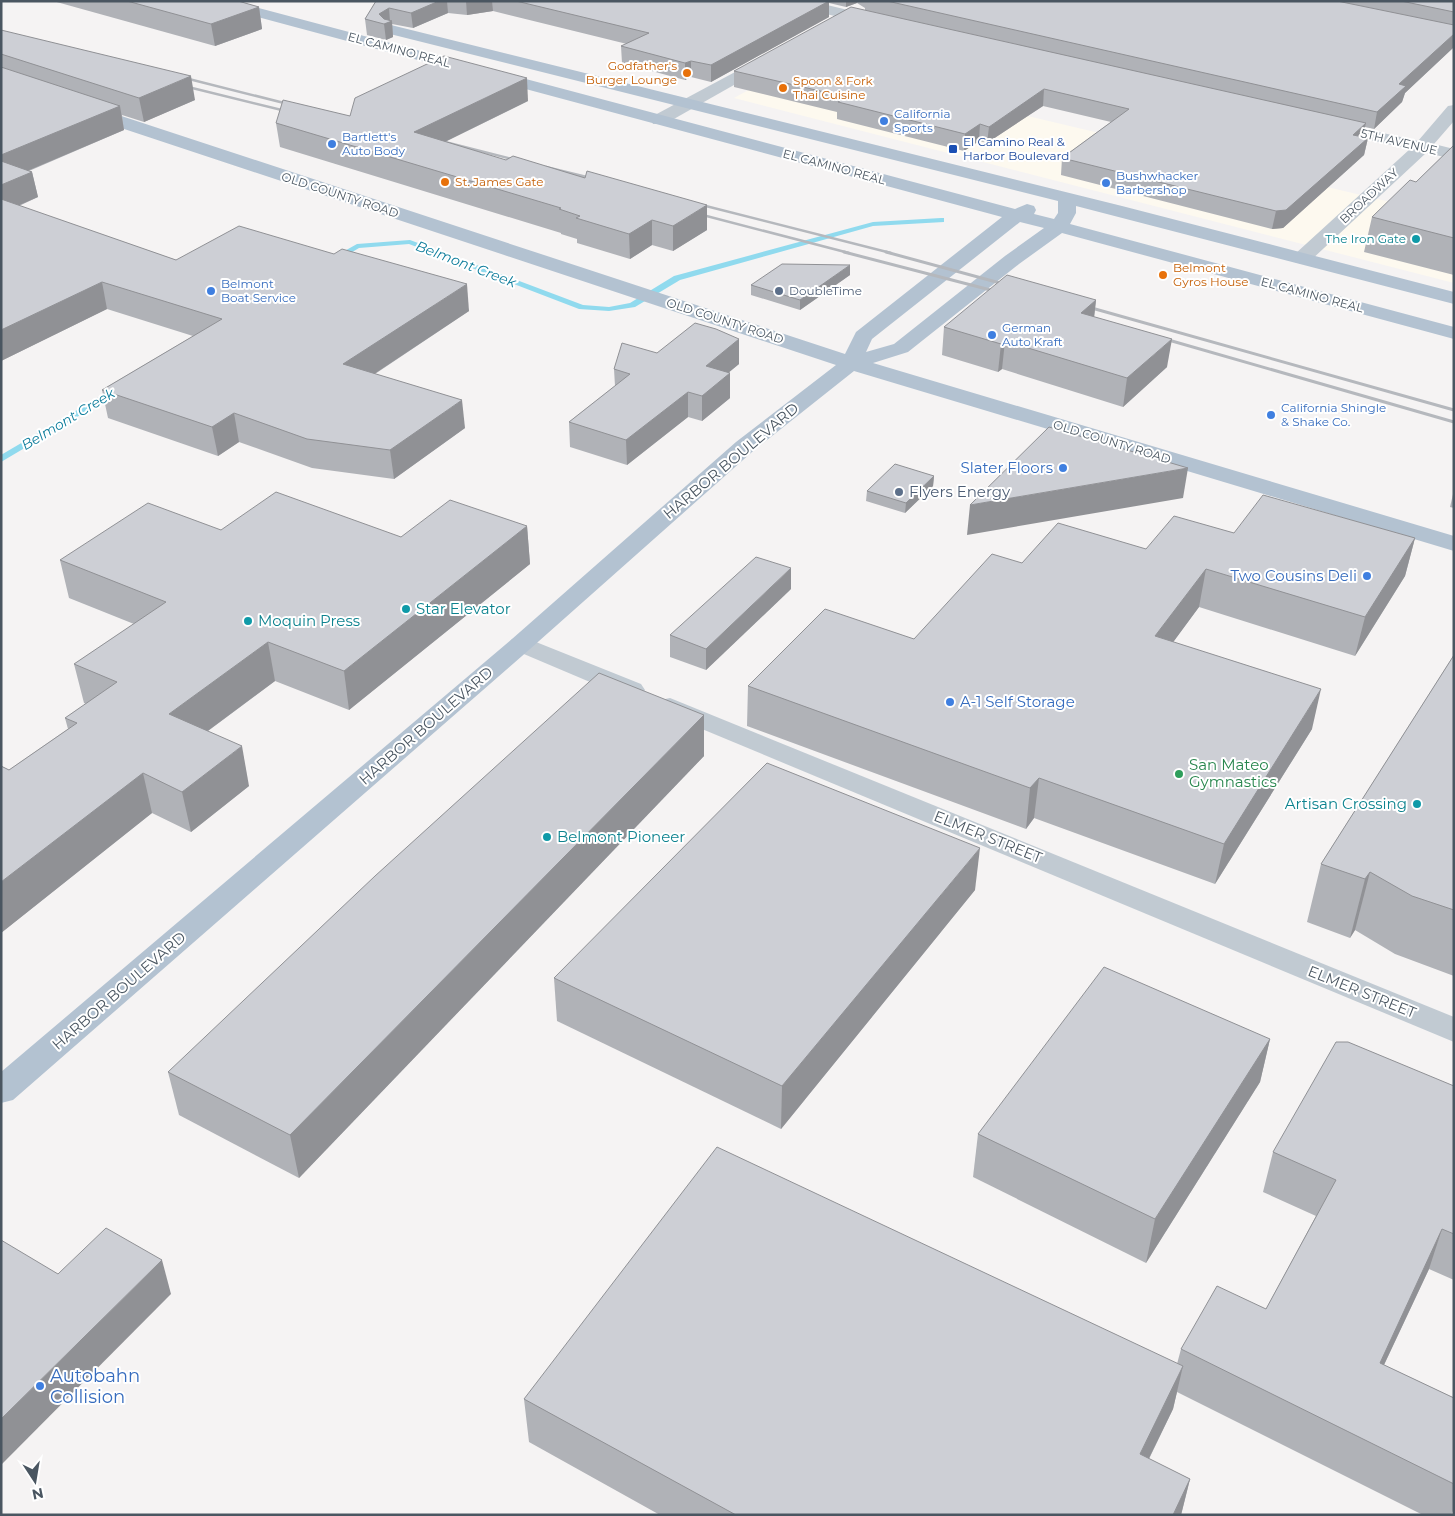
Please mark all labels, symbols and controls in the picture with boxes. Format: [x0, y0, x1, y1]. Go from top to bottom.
street label: EL CAMINO REAL [346, 29, 452, 70]
place label: Godfather's Burger Lounge [586, 58, 677, 87]
marker: Godfather's Burger Lounge [681, 67, 693, 79]
place label: Spoon & Fork Thai Cuisine [793, 73, 874, 102]
marker: Spoon & Fork Thai Cuisine [777, 82, 789, 94]
place label: California Sports [894, 106, 951, 135]
marker: California Sports [878, 115, 890, 127]
street label: 5TH AVENUE [1359, 125, 1439, 158]
place label: Bartlett's Auto Body [342, 129, 406, 158]
place label: El Camino Real & Harbor Boulevard [963, 134, 1069, 163]
marker: Bartlett's Auto Body [326, 138, 338, 150]
marker: El Camino Real & Harbor Boulevard [947, 143, 959, 155]
street label: EL CAMINO REAL [781, 146, 887, 187]
street label: BROADWAY [1336, 164, 1401, 227]
street label: OLD COUNTY ROAD [280, 168, 401, 221]
place label: Bushwhacker Barbershop [1116, 168, 1199, 197]
place label: St. James Gate [455, 174, 543, 189]
marker: St. James Gate [439, 176, 451, 188]
marker: Bushwhacker Barbershop [1100, 177, 1112, 189]
place label: The Iron Gate [1325, 231, 1406, 246]
marker: The Iron Gate [1410, 233, 1422, 245]
water label: Belmont Creek [413, 237, 519, 292]
place label: Belmont Gyros House [1173, 260, 1248, 289]
marker: Belmont Gyros House [1157, 269, 1169, 281]
street label: EL CAMINO REAL [1259, 274, 1365, 315]
place label: Belmont Boat Service [221, 276, 296, 305]
place label: DoubleTime [789, 283, 862, 298]
marker: Belmont Boat Service [205, 285, 217, 297]
marker: DoubleTime [773, 285, 785, 297]
street label: OLD COUNTY ROAD [665, 294, 786, 347]
place label: German Auto Kraft [1002, 320, 1063, 349]
marker: German Auto Kraft [986, 329, 998, 341]
water label: Belmont Creek [18, 384, 119, 454]
street label: HARBOR BOULEVARD [659, 398, 802, 523]
place label: California Shingle & Shake Co. [1281, 400, 1386, 429]
marker: California Shingle & Shake Co. [1265, 409, 1277, 421]
street label: OLD COUNTY ROAD [1051, 416, 1173, 467]
place label: Slater Floors [960, 458, 1053, 477]
marker: Slater Floors [1057, 462, 1069, 474]
place label: Flyers Energy [909, 482, 1011, 501]
marker: Flyers Energy [893, 486, 905, 498]
place label: Two Cousins Deli [1231, 566, 1357, 585]
marker: Two Cousins Deli [1361, 570, 1373, 582]
place label: Star Elevator [416, 599, 511, 618]
marker: Star Elevator [400, 603, 412, 615]
place label: Moquin Press [258, 611, 360, 630]
marker: Moquin Press [242, 615, 254, 627]
street label: HARBOR BOULEVARD [355, 662, 496, 789]
place label: A-1 Self Storage [960, 692, 1075, 711]
marker: A-1 Self Storage [944, 696, 956, 708]
place label: San Mateo Gymnastics [1189, 755, 1277, 791]
marker: San Mateo Gymnastics [1173, 768, 1185, 780]
place label: Artisan Crossing [1285, 794, 1407, 813]
marker: Artisan Crossing [1411, 798, 1423, 810]
street label: ELMER STREET [931, 806, 1046, 867]
place label: Belmont Pioneer [557, 827, 685, 846]
marker: Belmont Pioneer [541, 831, 553, 843]
street label: HARBOR BOULEVARD [48, 927, 189, 1054]
street label: ELMER STREET [1305, 961, 1420, 1022]
place label: Autobahn Collision [50, 1365, 140, 1408]
marker: Autobahn Collision [34, 1380, 46, 1392]
north arrow [10, 1456, 60, 1506]
text: N [30, 1484, 45, 1504]

